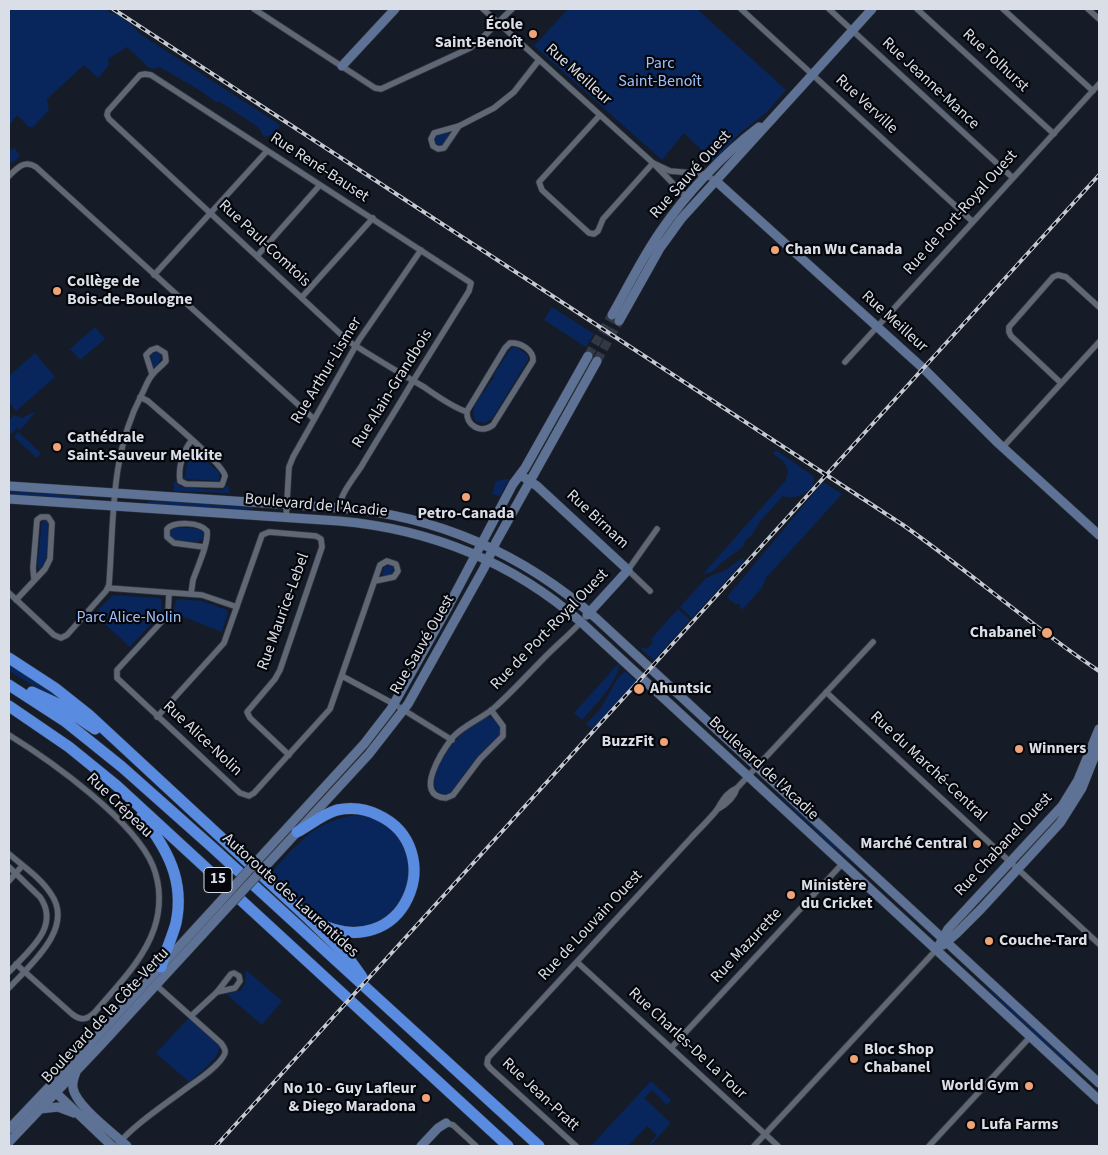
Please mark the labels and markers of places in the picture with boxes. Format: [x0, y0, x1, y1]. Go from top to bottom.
place label: École Saint-Benoît [435, 15, 523, 53]
marker: École Saint-Benoît [527, 28, 539, 40]
place label: Chan Wu Canada [785, 240, 902, 260]
marker: Chan Wu Canada [769, 244, 781, 256]
place label: Collège de Bois-de-Boulogne [67, 272, 193, 310]
marker: Collège de Bois-de-Boulogne [51, 285, 63, 297]
place label: Cathédrale Saint-Sauveur Melkite [67, 428, 222, 466]
marker: Cathédrale Saint-Sauveur Melkite [51, 441, 63, 453]
marker: Petro-Canada [460, 491, 472, 503]
place label: Petro-Canada [418, 504, 514, 524]
place label: Chabanel [970, 623, 1036, 643]
marker: Chabanel [1040, 626, 1054, 640]
place label: Ahuntsic [650, 679, 712, 699]
marker: Ahuntsic [632, 682, 646, 696]
place label: BuzzFit [602, 732, 654, 752]
marker: BuzzFit [658, 736, 670, 748]
place label: Winners [1029, 739, 1086, 759]
marker: Winners [1013, 743, 1025, 755]
place label: Marché Central [860, 834, 967, 854]
marker: Marché Central [971, 838, 983, 850]
place label: Ministère du Cricket [801, 876, 873, 914]
marker: Ministère du Cricket [785, 889, 797, 901]
place label: Couche-Tard [999, 931, 1087, 951]
marker: Couche-Tard [983, 935, 995, 947]
place label: Bloc Shop Chabanel [864, 1040, 934, 1078]
marker: Bloc Shop Chabanel [848, 1053, 860, 1065]
place label: World Gym [942, 1076, 1019, 1096]
place label: No 10 - Guy Lafleur & Diego Maradona [283, 1079, 416, 1117]
marker: World Gym [1023, 1080, 1035, 1092]
marker: No 10 - Guy Lafleur & Diego Maradona [420, 1092, 432, 1104]
place label: Lufa Farms [981, 1115, 1058, 1135]
marker: Lufa Farms [965, 1119, 977, 1131]

